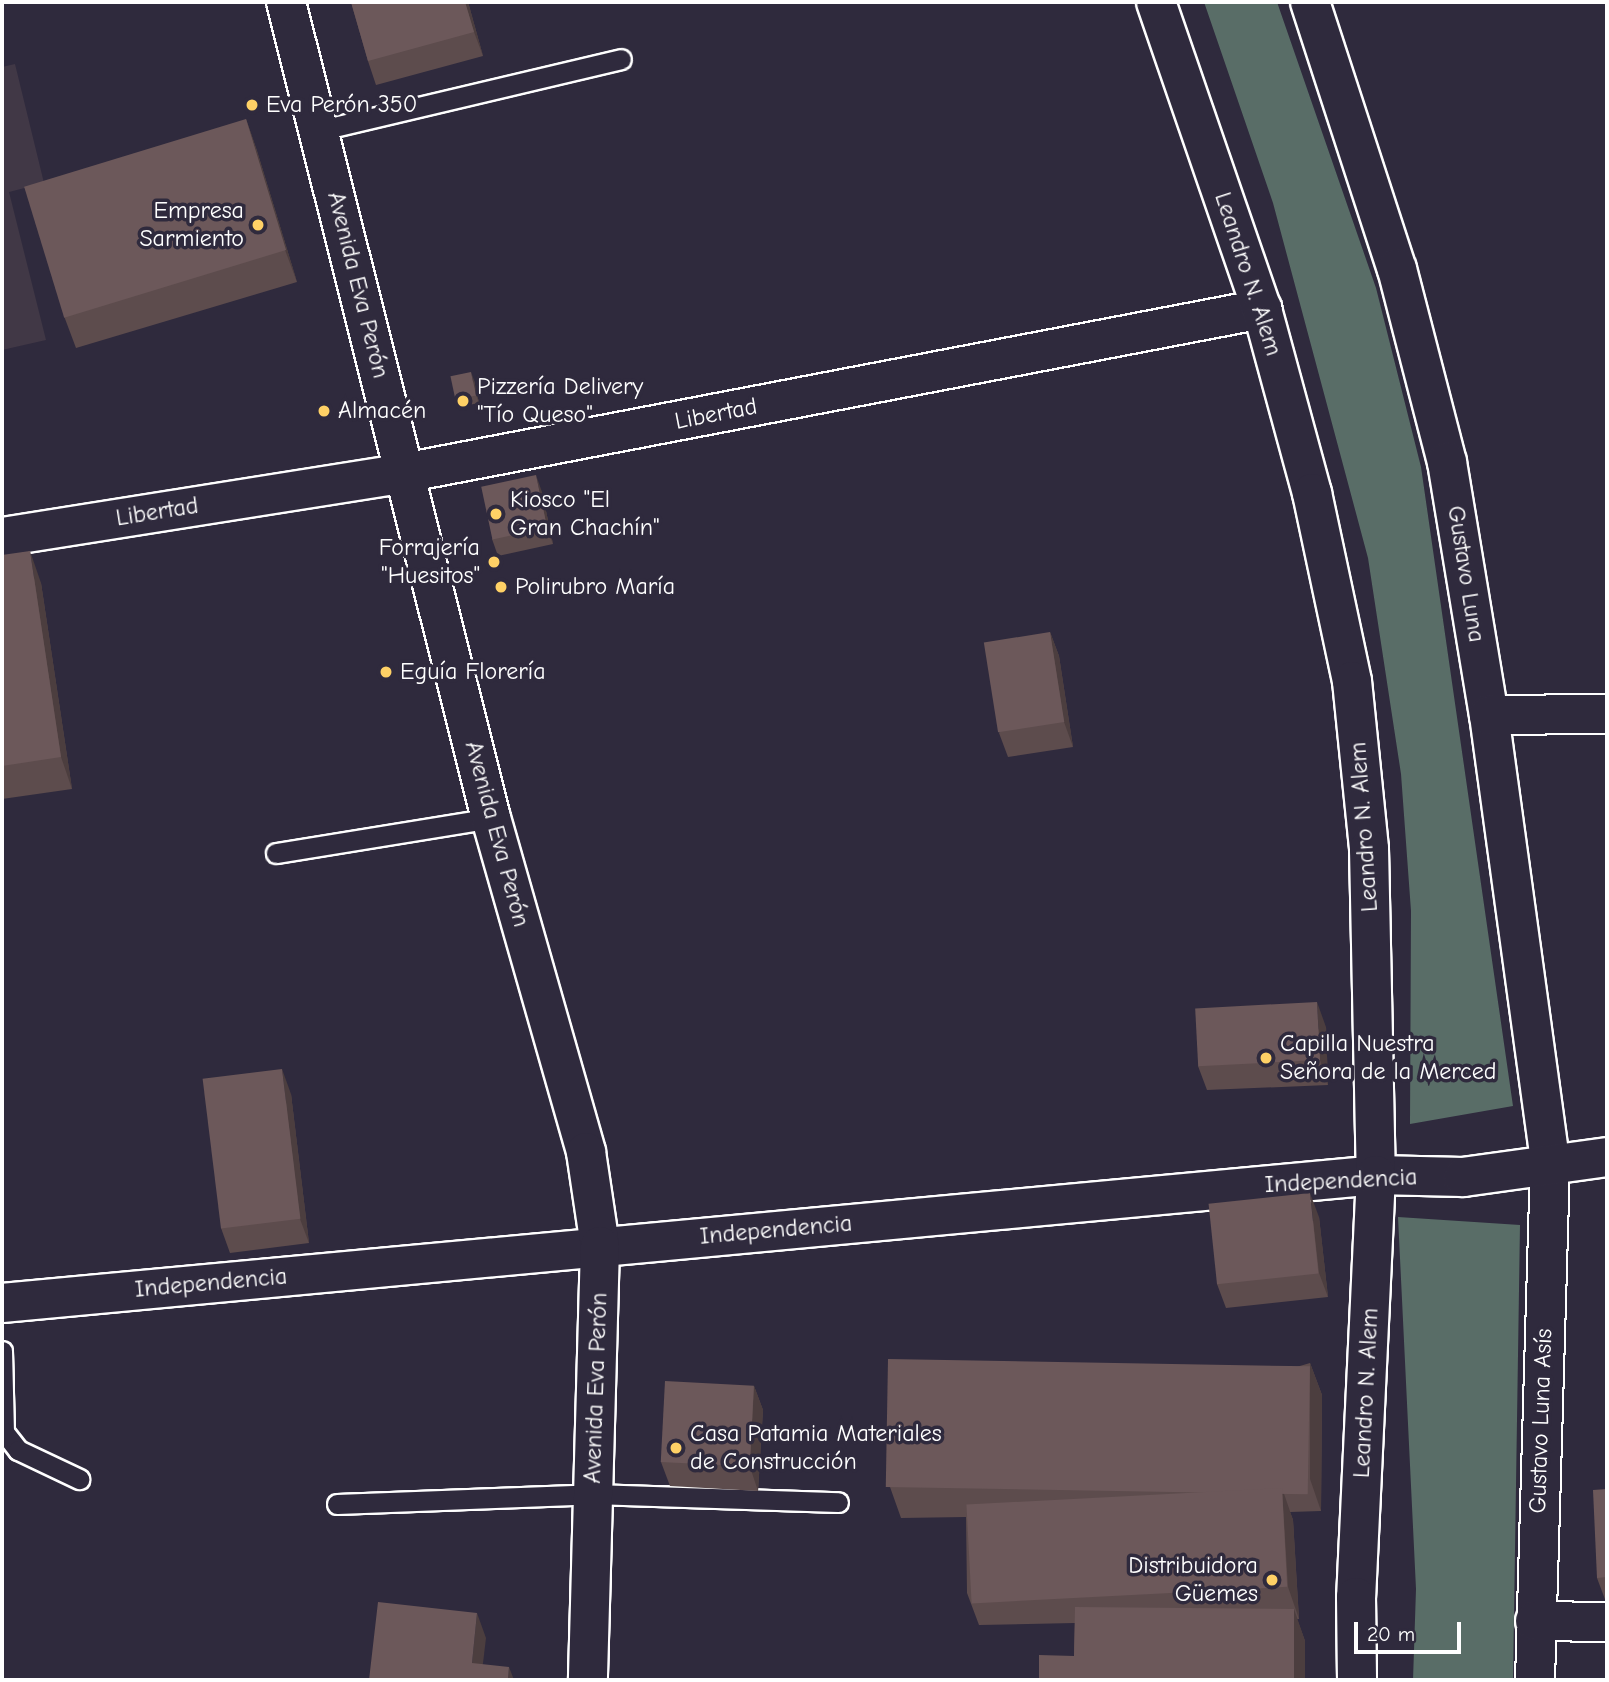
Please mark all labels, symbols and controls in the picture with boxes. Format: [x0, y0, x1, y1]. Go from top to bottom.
place label: Eva Perón 350 [266, 91, 417, 119]
marker: Eva Perón 350 [244, 97, 260, 113]
street label: Avenida Eva Perón [321, 189, 395, 381]
street label: Leandro N. Alem [1208, 189, 1288, 359]
place label: Empresa Sarmiento [139, 197, 244, 253]
marker: Empresa Sarmiento [250, 217, 266, 233]
place label: Pizzería Delivery "Tío Queso" [477, 373, 643, 429]
street label: Libertad [672, 392, 760, 436]
marker: Pizzería Delivery "Tío Queso" [455, 393, 471, 409]
place label: Almacén [338, 397, 426, 425]
marker: Almacén [316, 403, 332, 419]
place label: Kiosco "El Gran Chachín" [510, 486, 660, 542]
street label: Libertad [114, 491, 200, 533]
street label: Gustavo Luna [1441, 504, 1491, 644]
marker: Kiosco "El Gran Chachín" [488, 506, 504, 522]
place label: Forrajería "Huesitos" [379, 534, 480, 590]
marker: Forrajería "Huesitos" [486, 554, 502, 570]
place label: Polirubro María [515, 573, 675, 601]
marker: Polirubro María [493, 579, 509, 595]
place label: Eguía Florería [400, 658, 546, 686]
marker: Eguía Florería [378, 664, 394, 680]
street label: Avenida Eva Perón [458, 738, 536, 930]
street label: Leandro N. Alem [1344, 741, 1384, 913]
place label: Capilla Nuestra Señora de la Merced [1280, 1030, 1496, 1086]
marker: Capilla Nuestra Señora de la Merced [1258, 1050, 1274, 1066]
street label: Independencia [1264, 1163, 1418, 1199]
street label: Independencia [699, 1209, 853, 1251]
street label: Independencia [134, 1262, 288, 1304]
street label: Avenida Eva Perón [578, 1292, 614, 1484]
street label: Leandro N. Alem [1347, 1307, 1385, 1479]
street label: Gustavo Luna Asís [1523, 1328, 1559, 1514]
place label: Casa Patamia Materiales de Construcción [690, 1420, 942, 1476]
marker: Casa Patamia Materiales de Construcción [668, 1440, 684, 1456]
place label: Distribuidora Güemes [1128, 1552, 1258, 1608]
marker: Distribuidora Güemes [1264, 1572, 1280, 1588]
scale bar [1357, 1608, 1464, 1652]
text: 20 m [1367, 1622, 1415, 1646]

